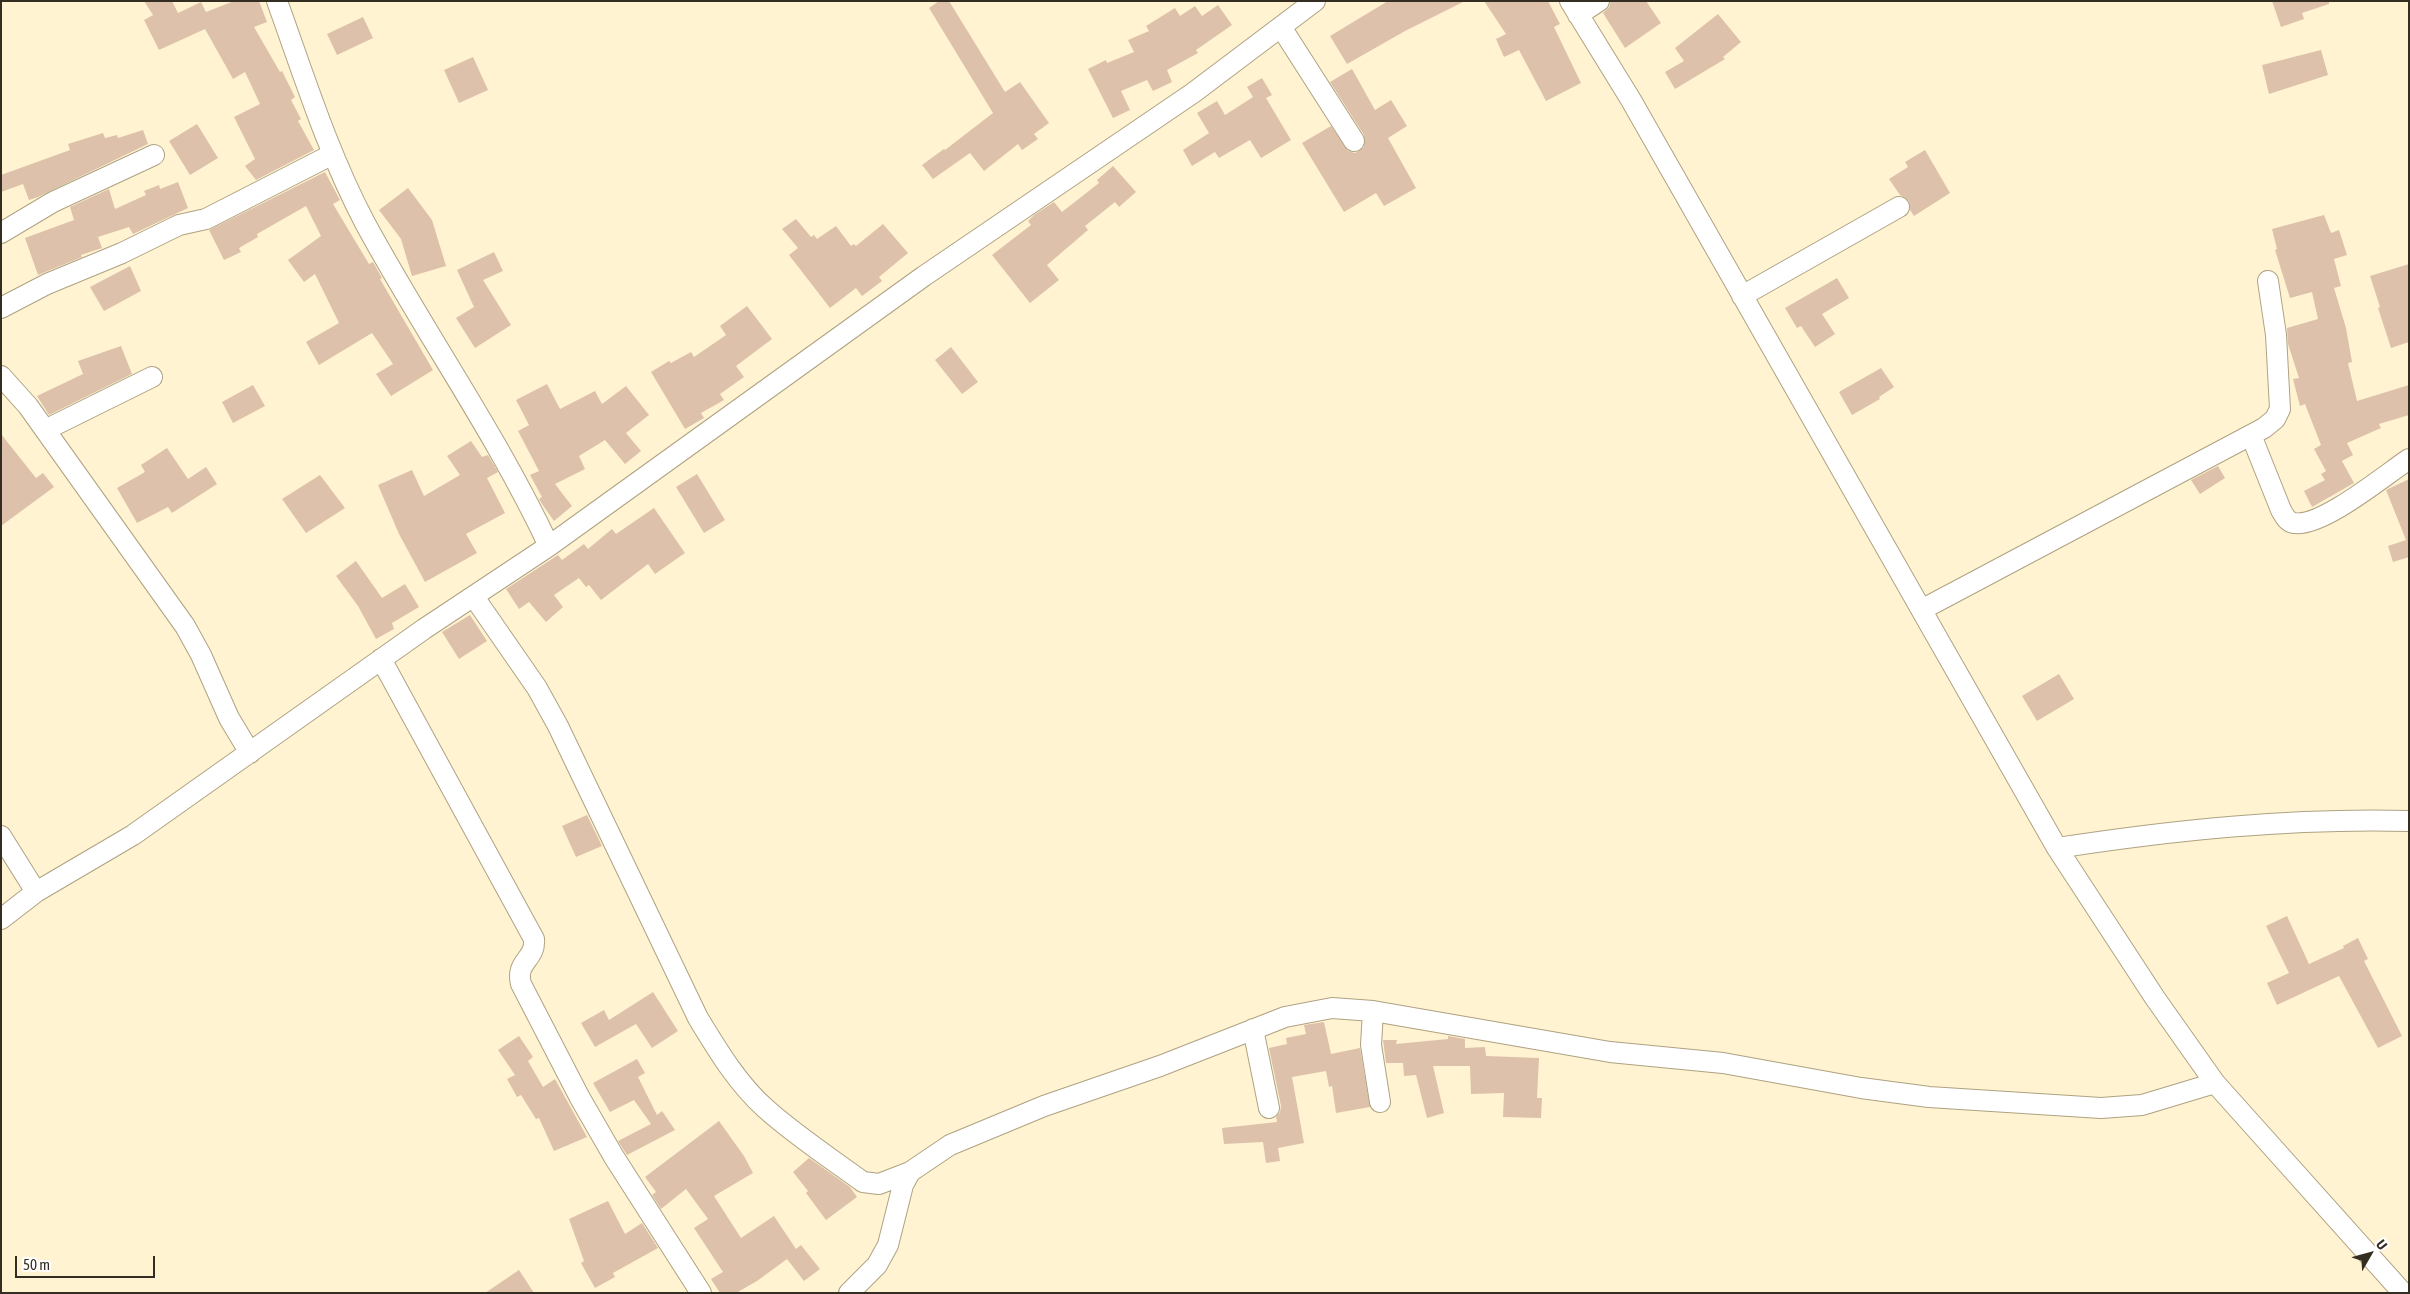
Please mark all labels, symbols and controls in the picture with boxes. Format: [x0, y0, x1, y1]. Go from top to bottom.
north arrow [2345, 1229, 2395, 1279]
text: U [2373, 1237, 2391, 1253]
scale bar [18, 1246, 158, 1278]
text: 50 m [23, 1256, 50, 1273]

